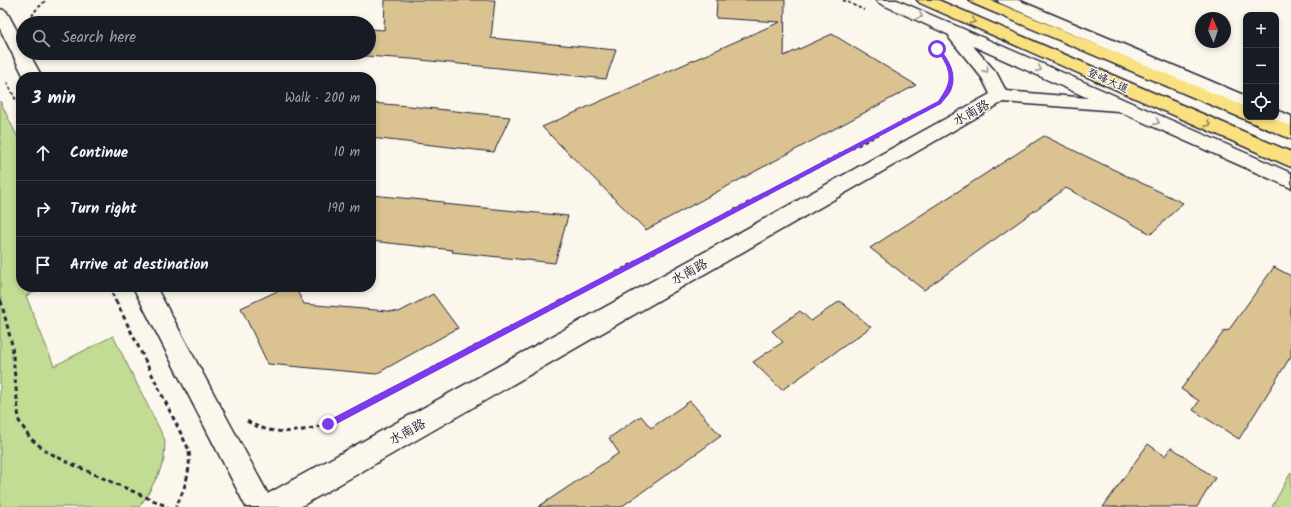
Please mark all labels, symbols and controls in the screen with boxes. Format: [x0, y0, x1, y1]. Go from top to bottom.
one-way arrow [916, 11, 923, 19]
north arrow [1195, 12, 1231, 48]
map controls [1243, 12, 1279, 120]
button: + [1243, 12, 1279, 48]
search box [16, 16, 376, 60]
one-way arrow [969, 16, 976, 24]
text: Search here [62, 26, 136, 50]
icon: search [30, 27, 52, 49]
route start [928, 40, 946, 58]
button: − [1243, 48, 1279, 84]
one-way arrow [1034, 64, 1042, 72]
street label: 登峰大道 [1084, 64, 1131, 98]
one-way arrow [981, 66, 988, 73]
button: locate [1243, 84, 1279, 120]
text: 3 min [32, 85, 76, 112]
text: Walk · 200 m [285, 88, 360, 109]
street label: 水南路 [950, 95, 994, 132]
one-way arrow [1153, 117, 1161, 125]
one-way arrow [1203, 119, 1211, 127]
text: Continue [70, 141, 128, 165]
icon: ahead [32, 142, 54, 164]
text: 10 m [334, 142, 360, 163]
text: Turn right [70, 197, 137, 221]
icon: right [32, 198, 54, 220]
text: 190 m [328, 198, 360, 219]
text: Arrive at destination [70, 253, 209, 277]
icon: arrive [32, 254, 54, 276]
street label: 水南路 [668, 254, 712, 291]
street label: 水南路 [386, 414, 430, 451]
route end [319, 415, 337, 433]

